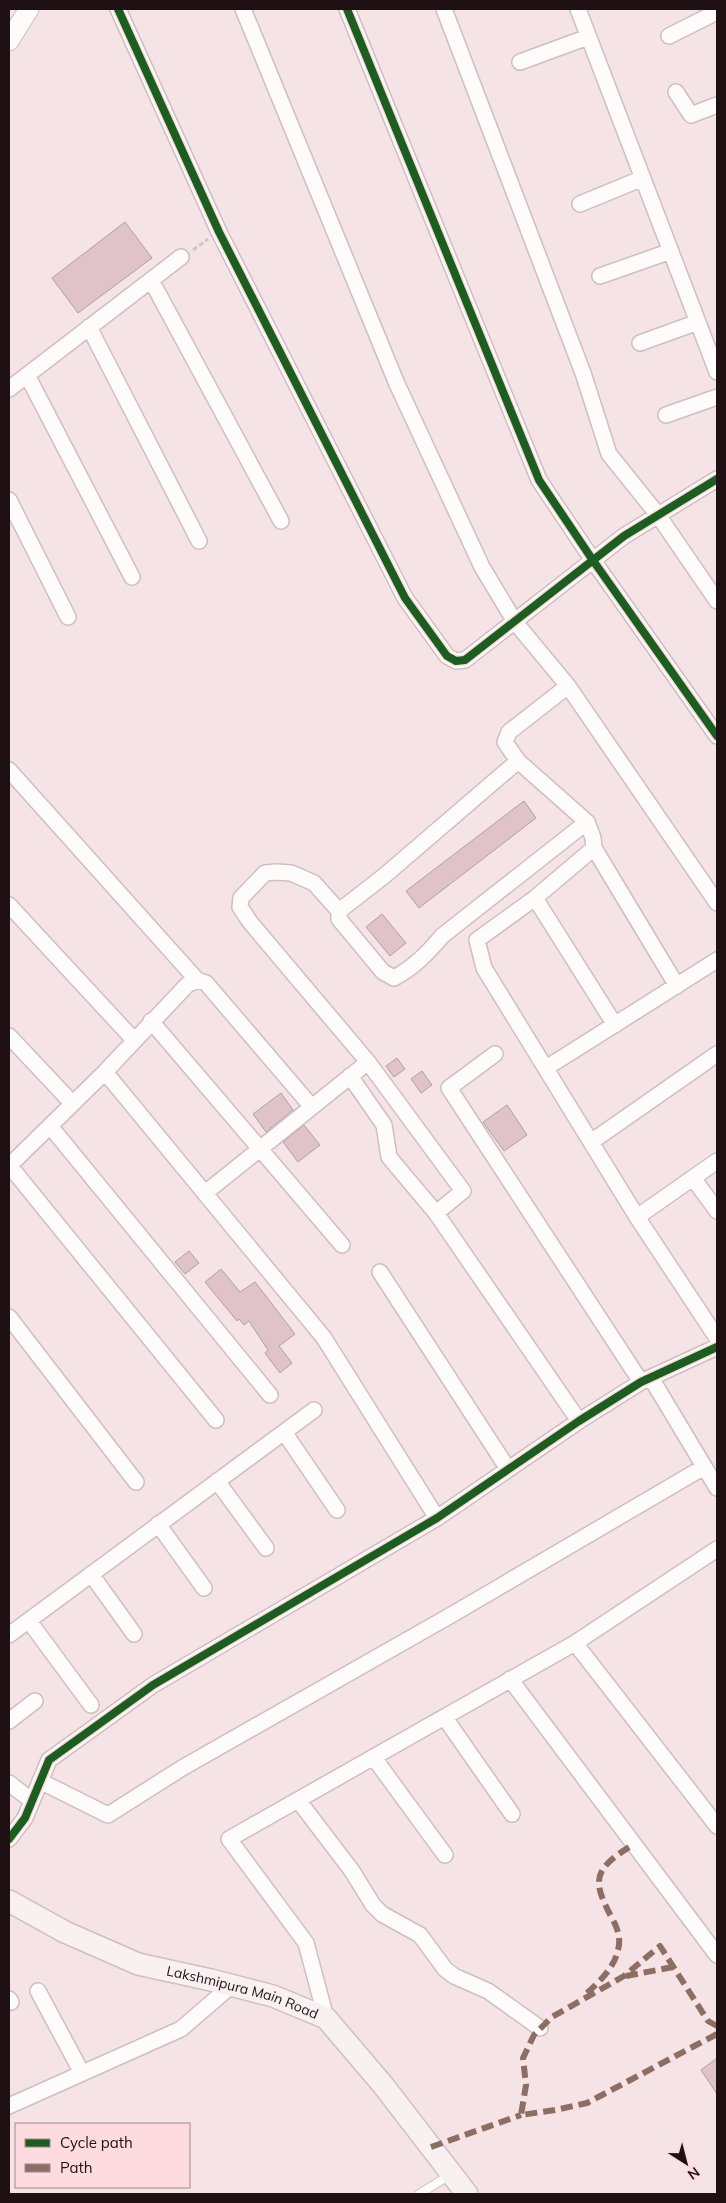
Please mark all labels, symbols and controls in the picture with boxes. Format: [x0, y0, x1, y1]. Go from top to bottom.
street label: Lakshmipura Main Road [165, 1962, 321, 2023]
legend [15, 2123, 190, 2188]
text: Cycle path [60, 2133, 133, 2152]
north arrow [661, 2138, 711, 2188]
text: Path [60, 2158, 92, 2177]
text: N [684, 2163, 703, 2184]

